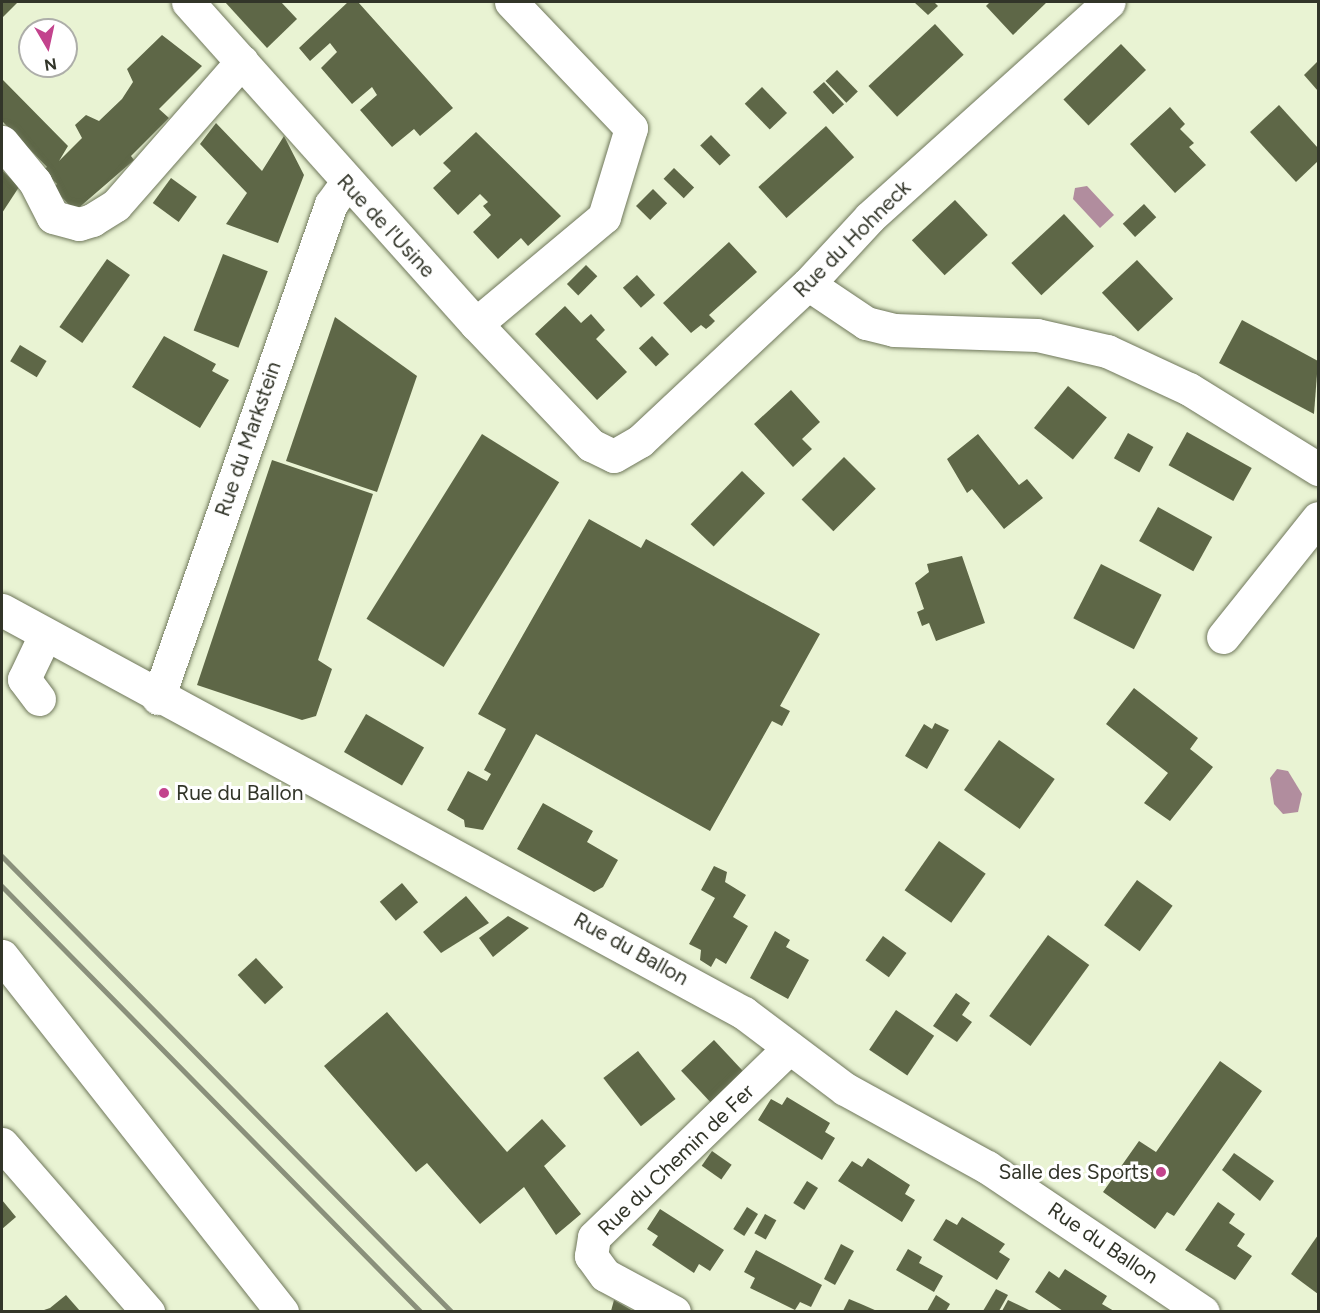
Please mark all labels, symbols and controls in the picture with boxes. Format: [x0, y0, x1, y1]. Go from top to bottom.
north arrow [18, 18, 78, 78]
text: N [43, 54, 58, 75]
street label: Rue de l'Usine [332, 169, 440, 283]
street label: Rue du Hohneck [788, 175, 916, 303]
street label: Rue du Markstein [210, 358, 286, 520]
place label: Rue du Ballon [176, 780, 303, 806]
marker: Rue du Ballon [157, 786, 171, 800]
street label: Rue du Ballon [569, 907, 693, 991]
street label: Rue du Chemin de Fer [593, 1079, 759, 1241]
place label: Salle des Sports [998, 1159, 1149, 1185]
marker: Salle des Sports [1154, 1165, 1168, 1179]
street label: Rue du Ballon [1043, 1197, 1163, 1289]

